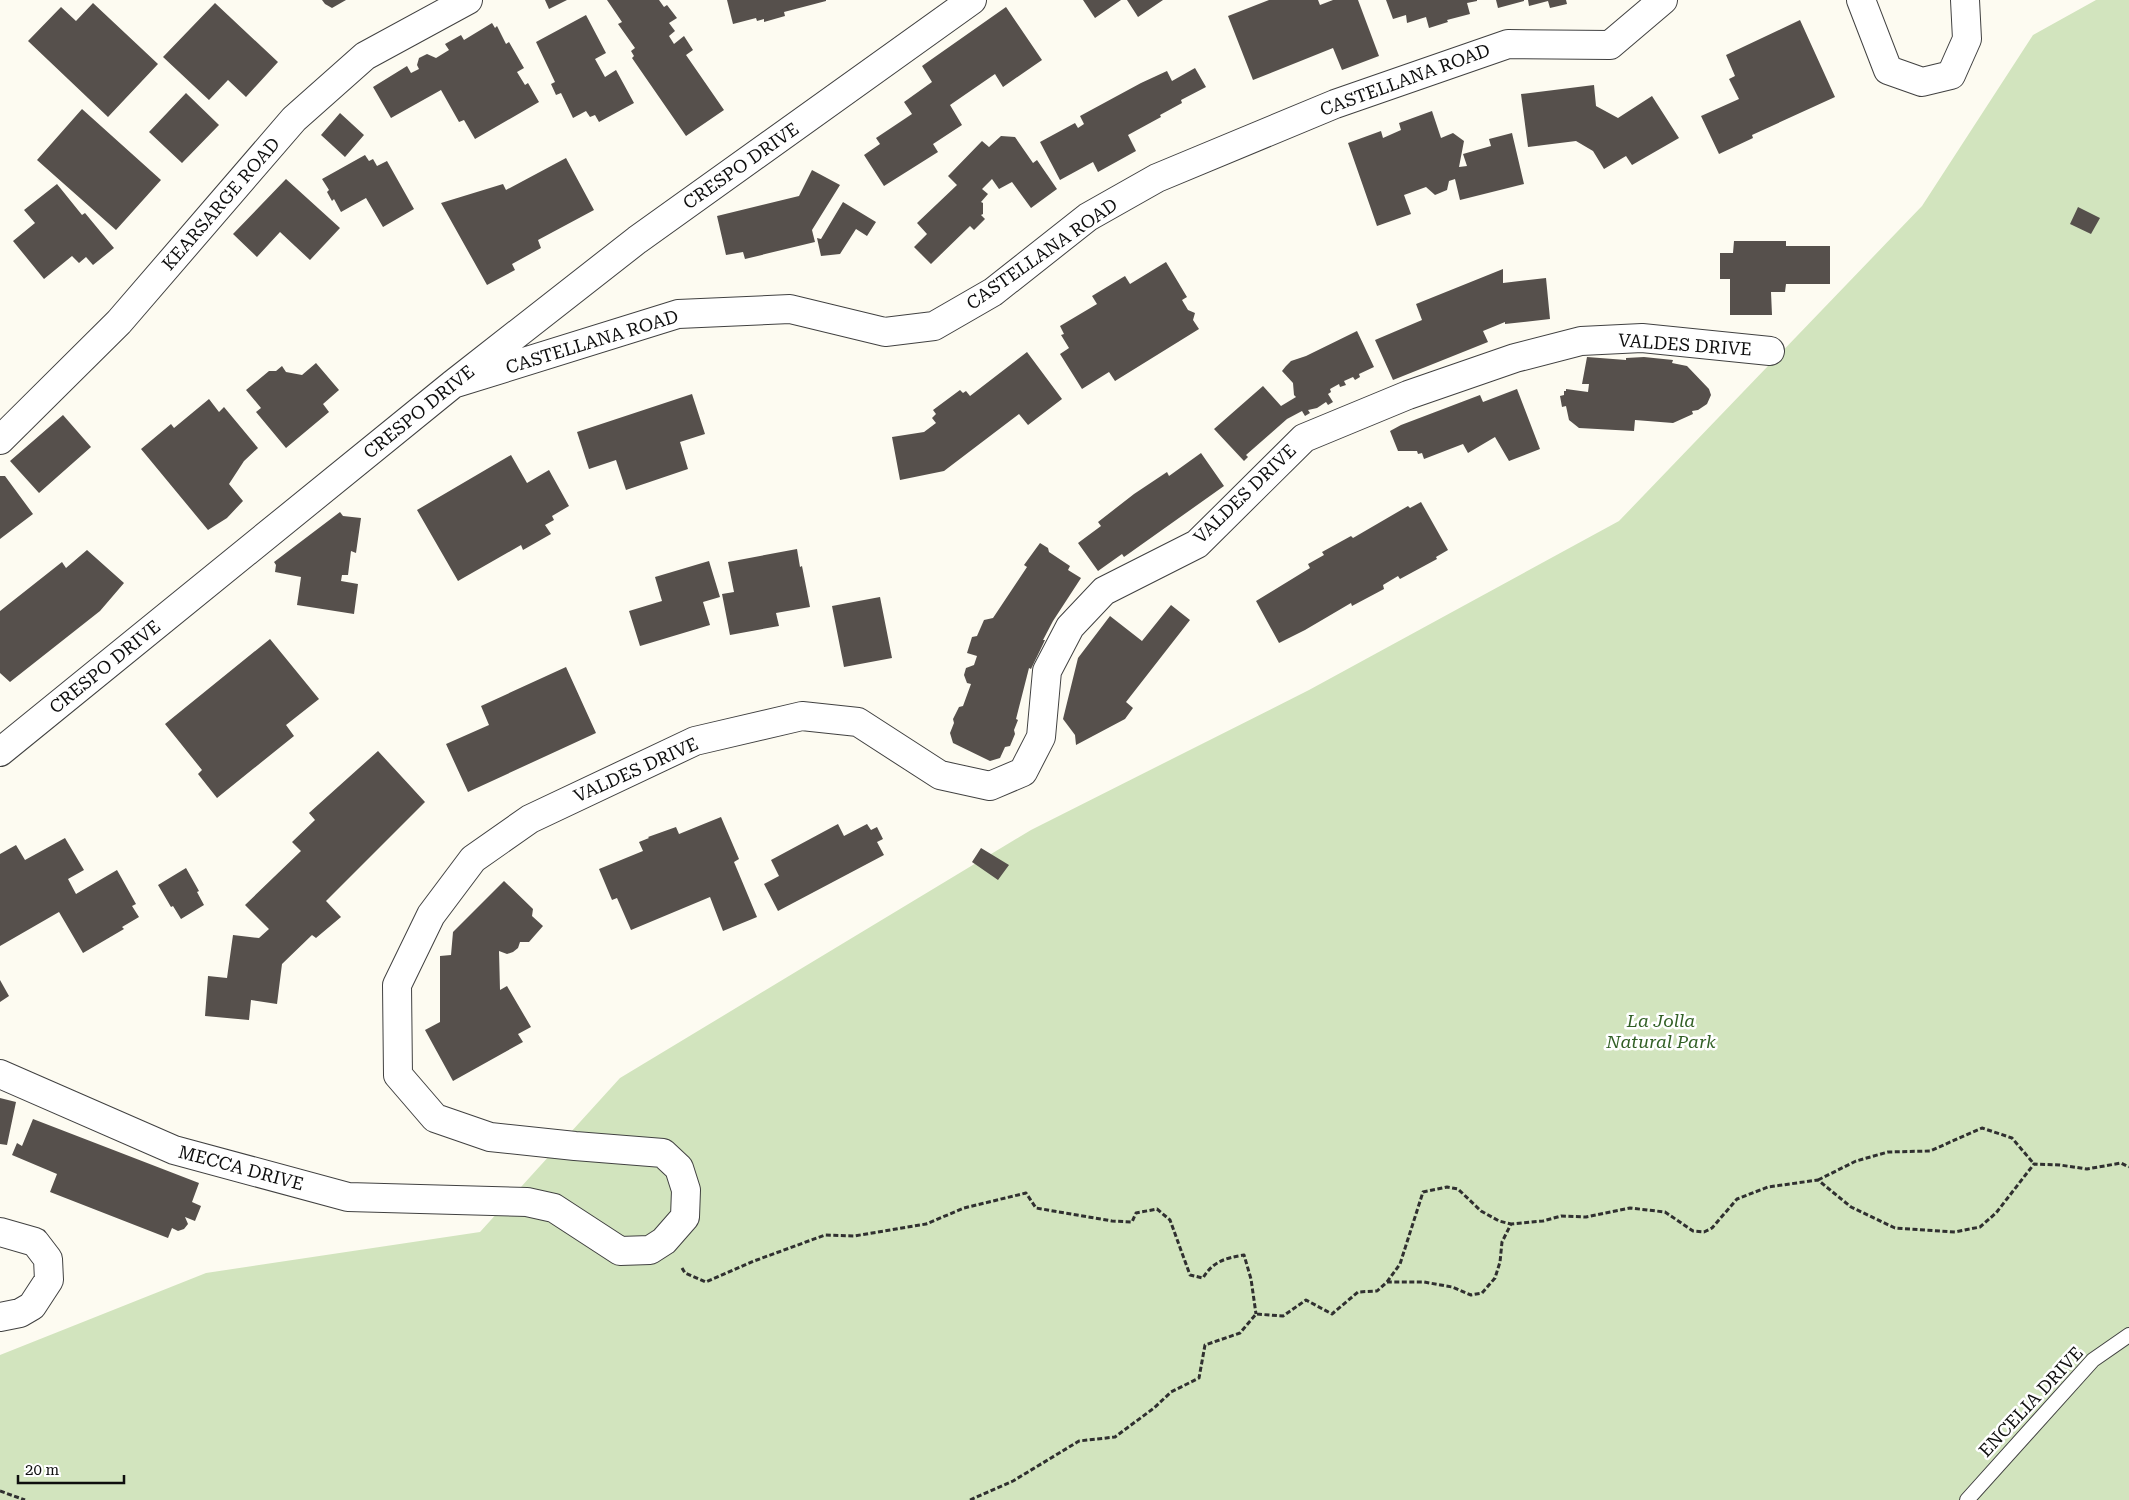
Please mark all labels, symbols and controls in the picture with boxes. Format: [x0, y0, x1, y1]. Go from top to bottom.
street label: CASTELLANA ROAD [1317, 39, 1493, 120]
street label: CRESPO DRIVE [679, 118, 803, 213]
street label: KEARSARGE ROAD [157, 133, 284, 274]
street label: CASTELLANA ROAD [962, 193, 1121, 314]
street label: CASTELLANA ROAD [503, 305, 681, 378]
street label: VALDES DRIVE [1618, 329, 1753, 360]
street label: CRESPO DRIVE [359, 361, 478, 463]
street label: VALDES DRIVE [1189, 440, 1300, 548]
street label: CRESPO DRIVE [45, 616, 164, 718]
street label: VALDES DRIVE [570, 733, 701, 806]
park label: La Jolla Natural Park [1605, 1010, 1716, 1052]
street label: MECCA DRIVE [176, 1141, 306, 1194]
street label: ENCELIA DRIVE [1974, 1342, 2087, 1461]
scale bar [18, 1452, 124, 1484]
text: 20 m [25, 1461, 60, 1479]

